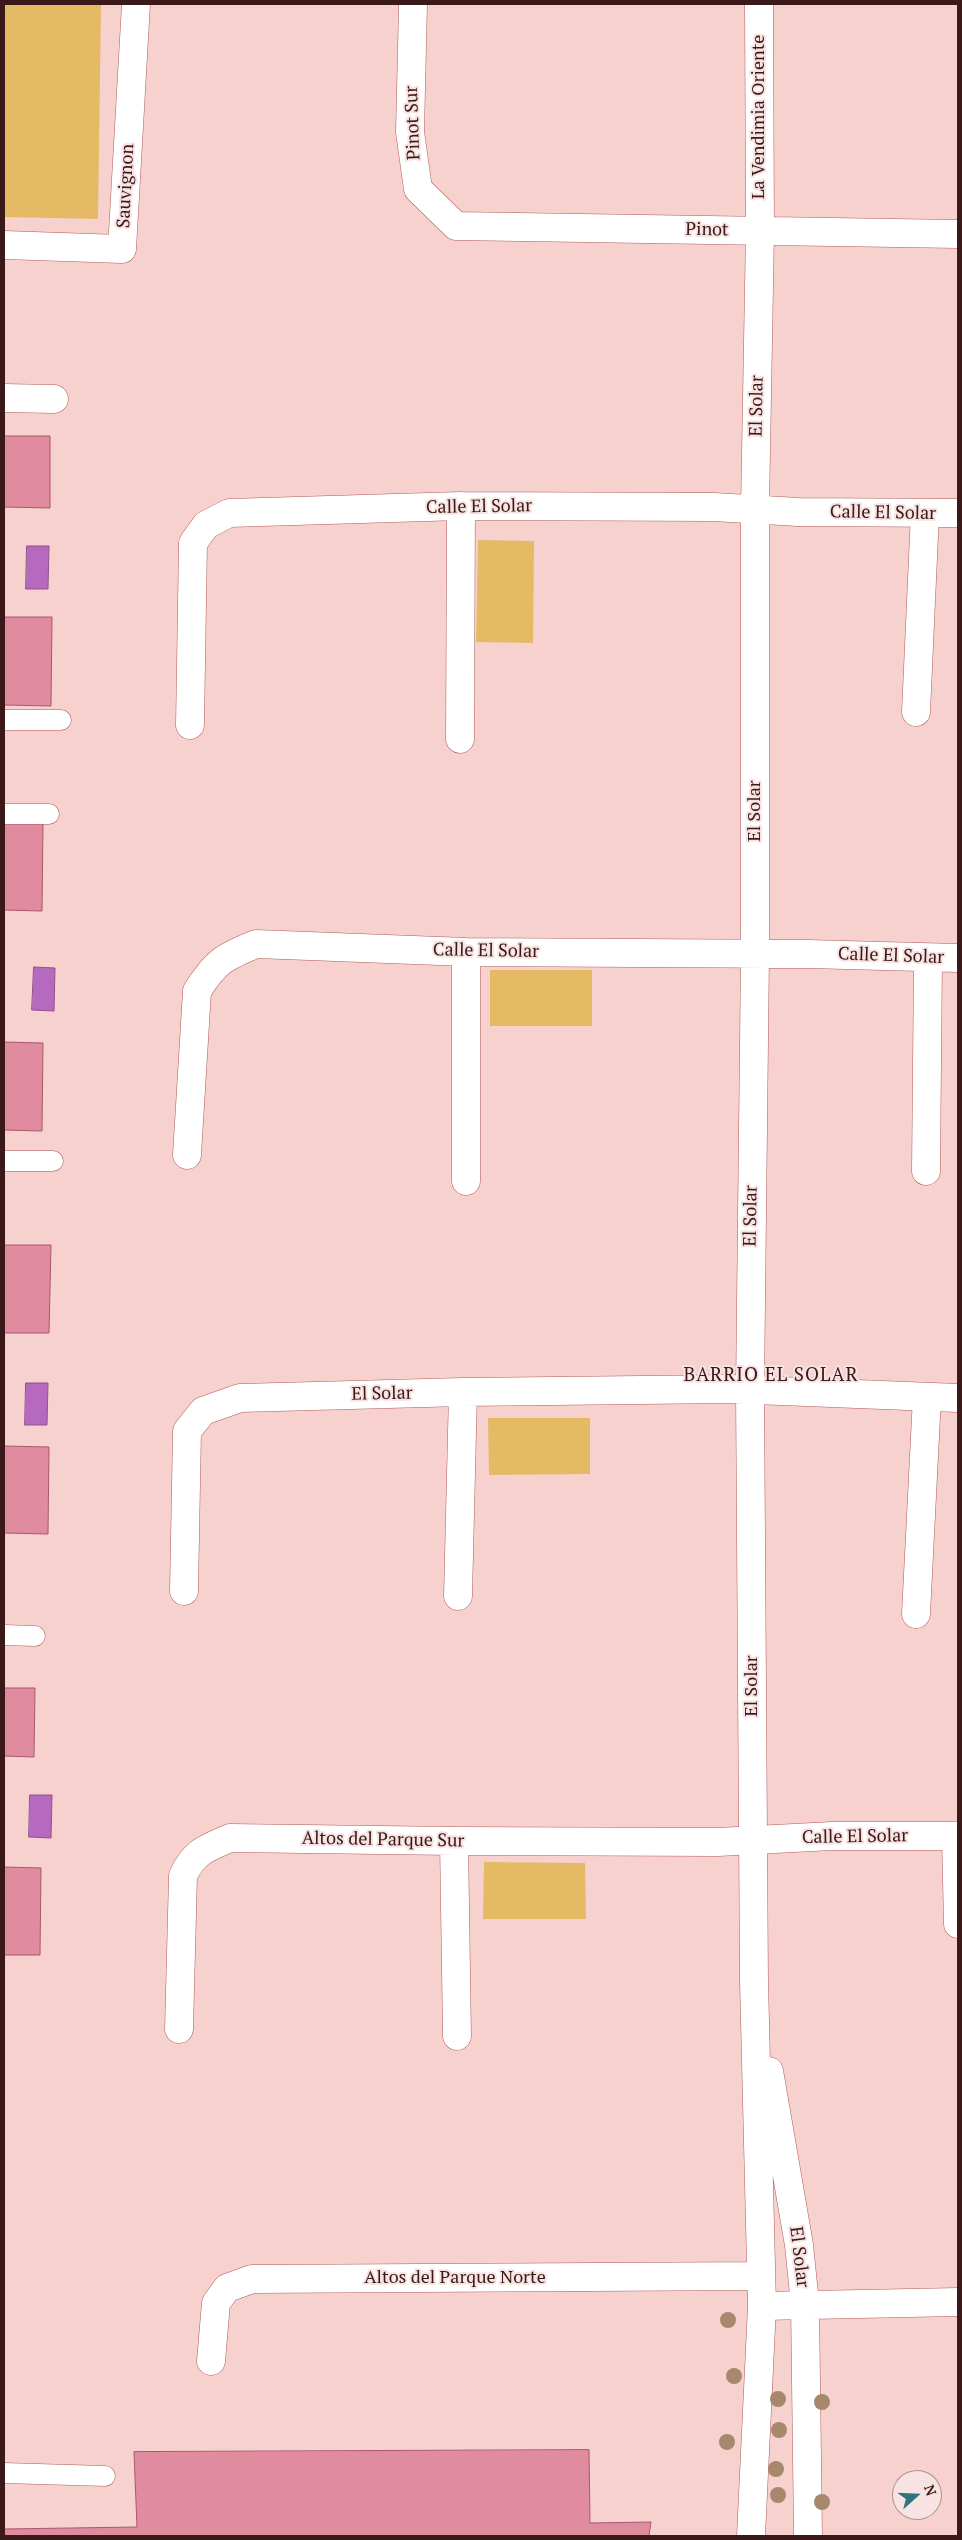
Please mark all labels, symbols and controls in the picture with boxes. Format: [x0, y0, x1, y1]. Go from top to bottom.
street label: La Vendimia Oriente [748, 35, 770, 199]
street label: Pinot Sur [401, 85, 425, 161]
street label: Sauvignon [113, 143, 139, 229]
street label: Pinot [685, 219, 729, 241]
street label: El Solar [746, 375, 768, 437]
street label: Calle El Solar [426, 495, 532, 519]
street label: Calle El Solar [830, 501, 936, 525]
street label: El Solar [744, 780, 766, 842]
street label: Calle El Solar [433, 939, 539, 963]
street label: Calle El Solar [838, 943, 944, 969]
street label: El Solar [740, 1185, 762, 1247]
district label: BARRIO EL SOLAR [682, 1365, 860, 1387]
street label: El Solar [351, 1383, 413, 1405]
street label: El Solar [741, 1655, 763, 1717]
street label: Calle El Solar [802, 1825, 908, 1849]
street label: Altos del Parque Sur [302, 1828, 464, 1852]
street label: El Solar [785, 2225, 813, 2289]
street label: Altos del Parque Norte [364, 2267, 546, 2289]
north arrow [892, 2470, 942, 2520]
text: N [920, 2482, 941, 2498]

